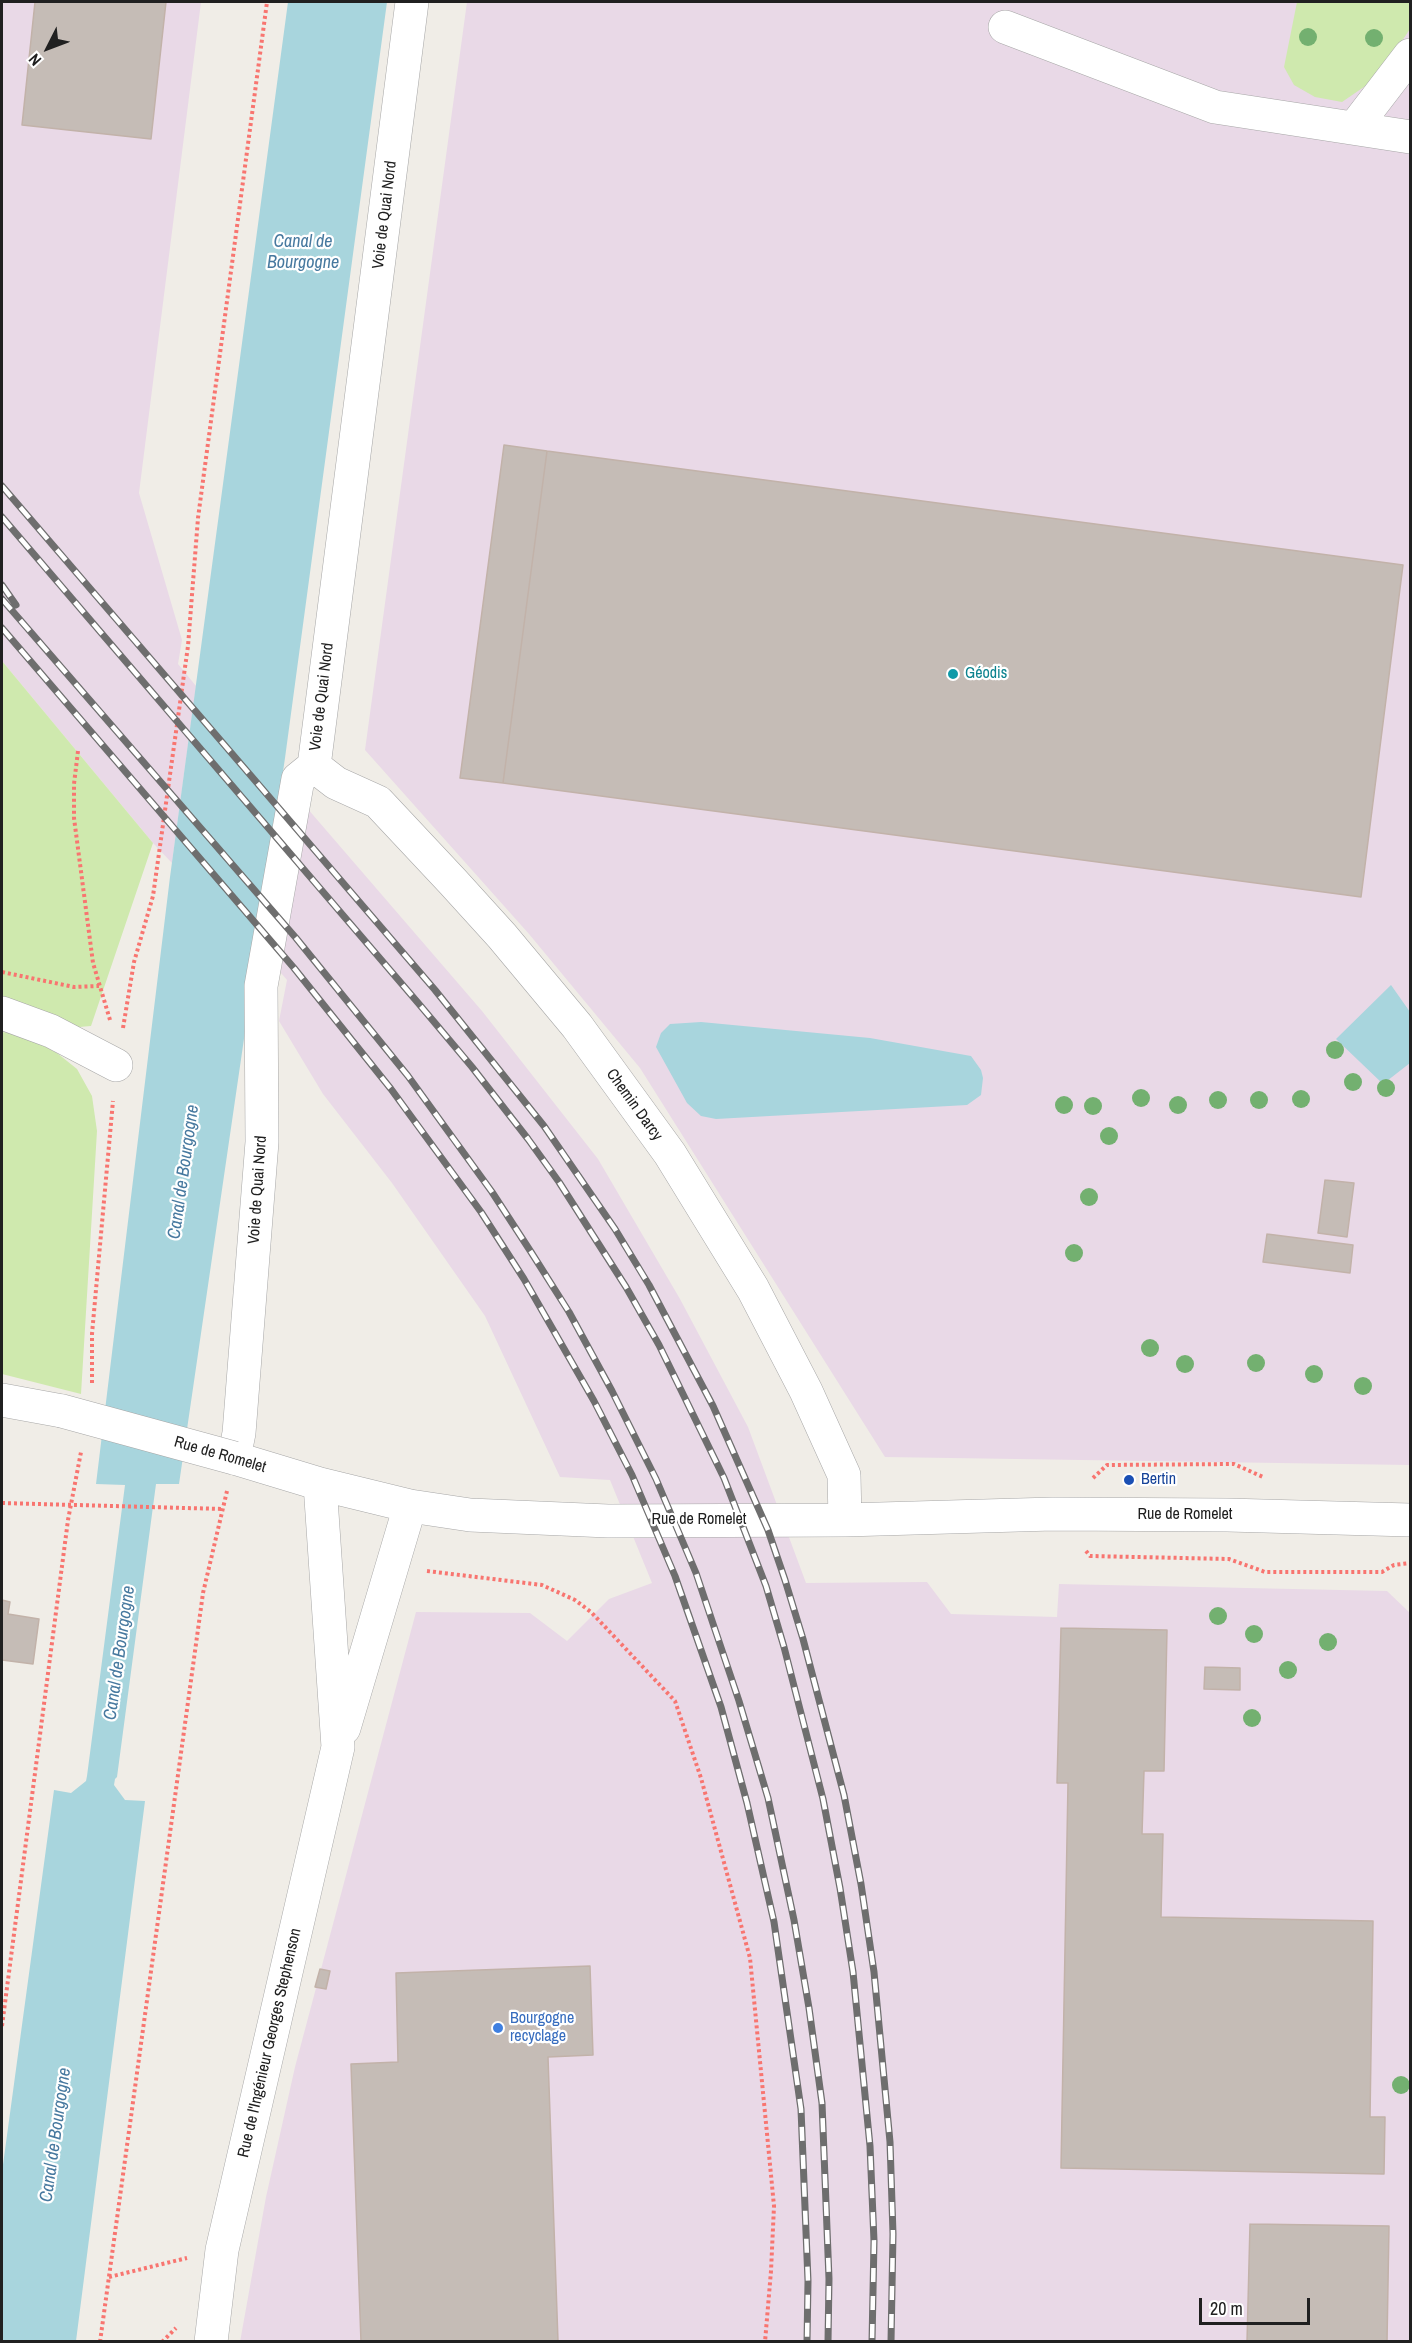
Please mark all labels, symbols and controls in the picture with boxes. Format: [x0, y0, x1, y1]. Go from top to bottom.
north arrow [18, 18, 78, 78]
text: N [23, 49, 46, 71]
street label: Voie de Quai Nord [369, 160, 401, 270]
water label: Canal de Bourgogne [267, 231, 339, 274]
street label: Voie de Quai Nord [306, 642, 338, 752]
place label: Géodis [965, 664, 1007, 684]
marker: Géodis [946, 667, 960, 681]
street label: Chemin Darcy [602, 1065, 666, 1145]
water label: Canal de Bourgogne [164, 1103, 204, 1241]
street label: Voie de Quai Nord [245, 1135, 271, 1245]
street label: Rue de Romelet [172, 1433, 268, 1477]
place label: Bertin [1141, 1470, 1176, 1490]
marker: Bertin [1122, 1473, 1136, 1487]
street label: Rue de Romelet [1138, 1505, 1232, 1525]
street label: Rue de Romelet [652, 1510, 746, 1530]
water label: Canal de Bourgogne [100, 1584, 140, 1722]
street label: Rue de l'Ingénieur Georges Stephenson [234, 1927, 306, 2159]
place label: Bourgogne recyclage [510, 2009, 574, 2047]
marker: Bourgogne recyclage [491, 2021, 505, 2035]
water label: Canal de Bourgogne [36, 2066, 76, 2204]
scale bar [1202, 2286, 1313, 2324]
text: 20 m [1210, 2296, 1243, 2321]

